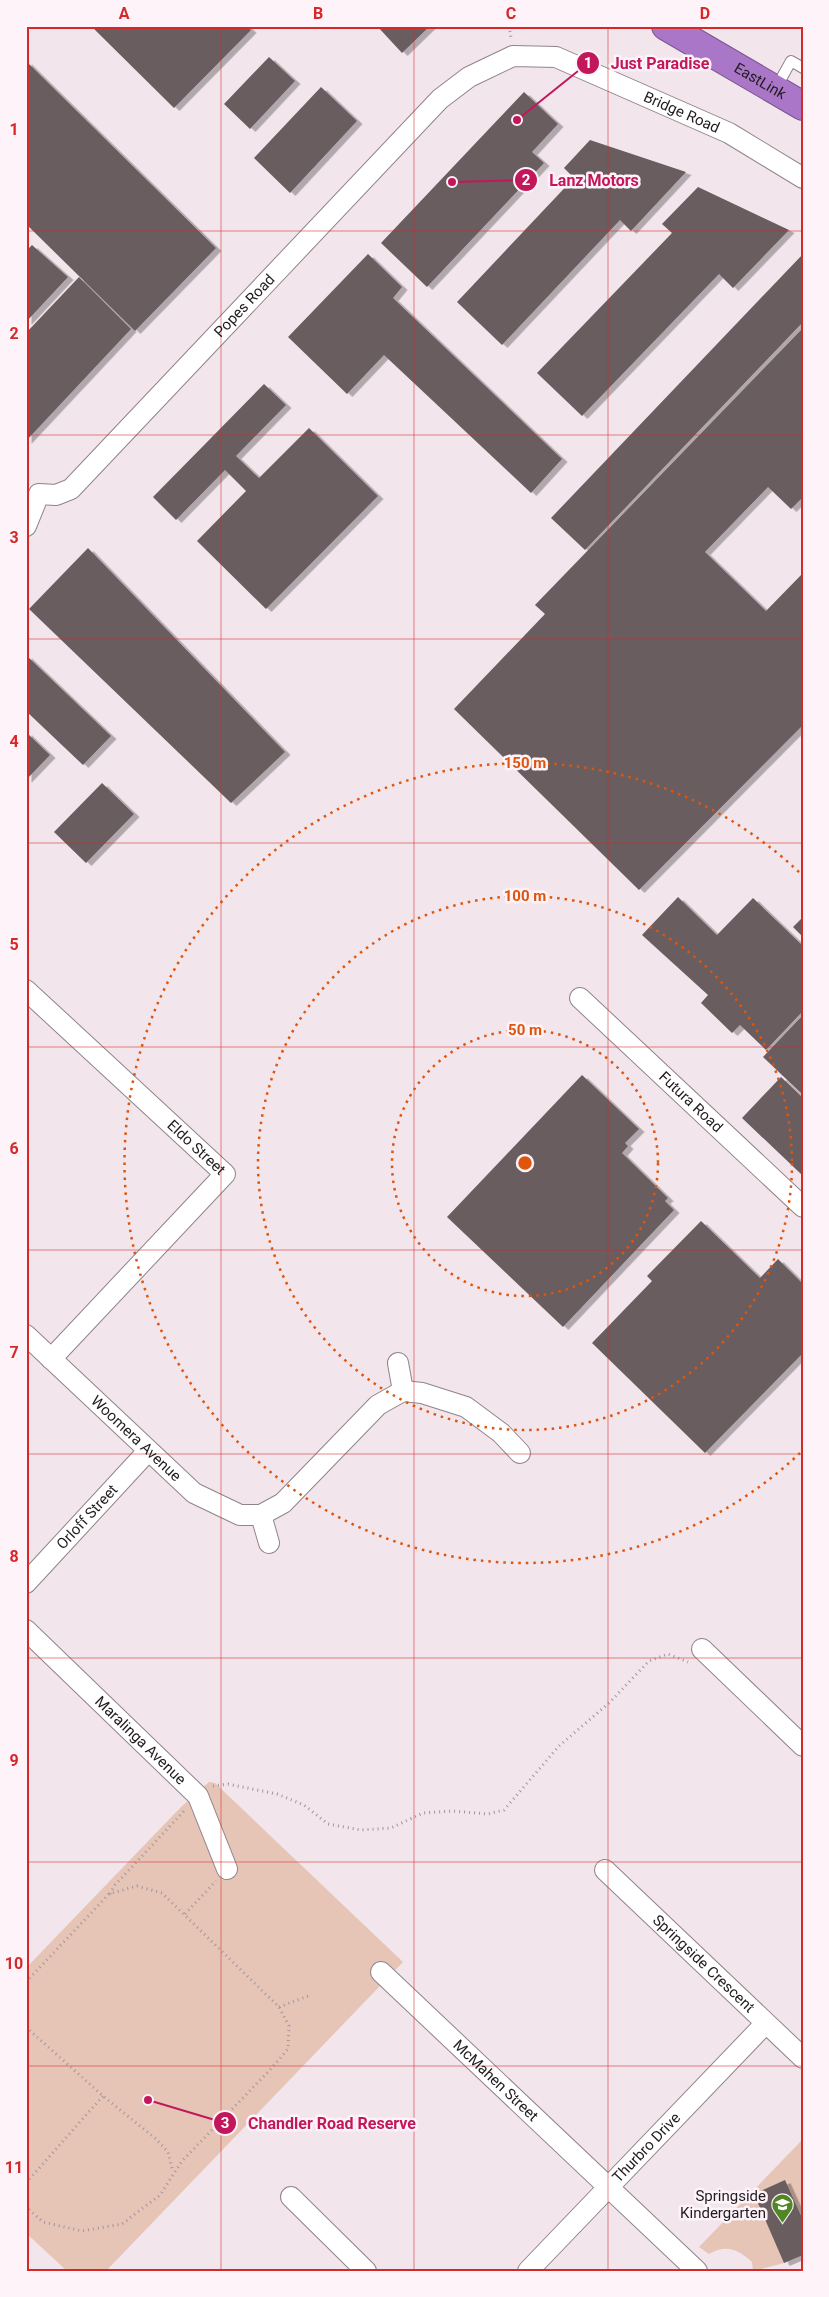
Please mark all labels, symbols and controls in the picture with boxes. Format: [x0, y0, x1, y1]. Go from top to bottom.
text: A [119, 4, 130, 23]
text: B [313, 4, 323, 23]
text: C [506, 4, 516, 23]
text: D [700, 4, 710, 23]
callout: Just Paradise [576, 48, 719, 79]
text: 1 [584, 54, 592, 72]
text: Just Paradise [611, 54, 710, 73]
street label: EastLink [731, 59, 790, 103]
street label: Bridge Road [641, 88, 722, 137]
text: 1 [9, 120, 19, 139]
callout: Lanz Motors [514, 165, 648, 196]
text: 2 [522, 171, 531, 189]
text: Lanz Motors [549, 171, 639, 190]
street label: Popes Road [210, 270, 279, 341]
text: 2 [9, 324, 19, 343]
text: 3 [9, 528, 19, 547]
text: 4 [9, 732, 19, 751]
text: 150 m [504, 754, 546, 772]
text: 100 m [504, 887, 546, 905]
text: 5 [9, 935, 19, 954]
text: 50 m [508, 1021, 542, 1039]
street label: Futura Road [655, 1068, 727, 1136]
street label: Eldo Street [164, 1116, 229, 1179]
text: 6 [9, 1139, 19, 1158]
centre of rings [516, 1154, 534, 1172]
text: 7 [9, 1343, 19, 1362]
street label: Woomera Avenue [87, 1392, 185, 1485]
street label: Orloff Street [53, 1481, 121, 1553]
text: 8 [9, 1547, 19, 1566]
street label: Maralinga Avenue [91, 1693, 190, 1788]
text: 9 [9, 1751, 19, 1770]
street label: Springside Crescent [649, 1911, 758, 2016]
text: 10 [5, 1954, 23, 1973]
street label: McMahen Street [450, 2036, 542, 2125]
callout: Chandler Road Reserve [213, 2108, 426, 2139]
street label: Thurbro Drive [609, 2109, 684, 2186]
text: 3 [221, 2114, 229, 2132]
text: Chandler Road Reserve [248, 2114, 416, 2133]
text: 11 [5, 2158, 23, 2177]
place label: Springside Kindergarten [680, 2187, 766, 2222]
school or university icon: Springside Kindergarten [770, 2193, 794, 2224]

